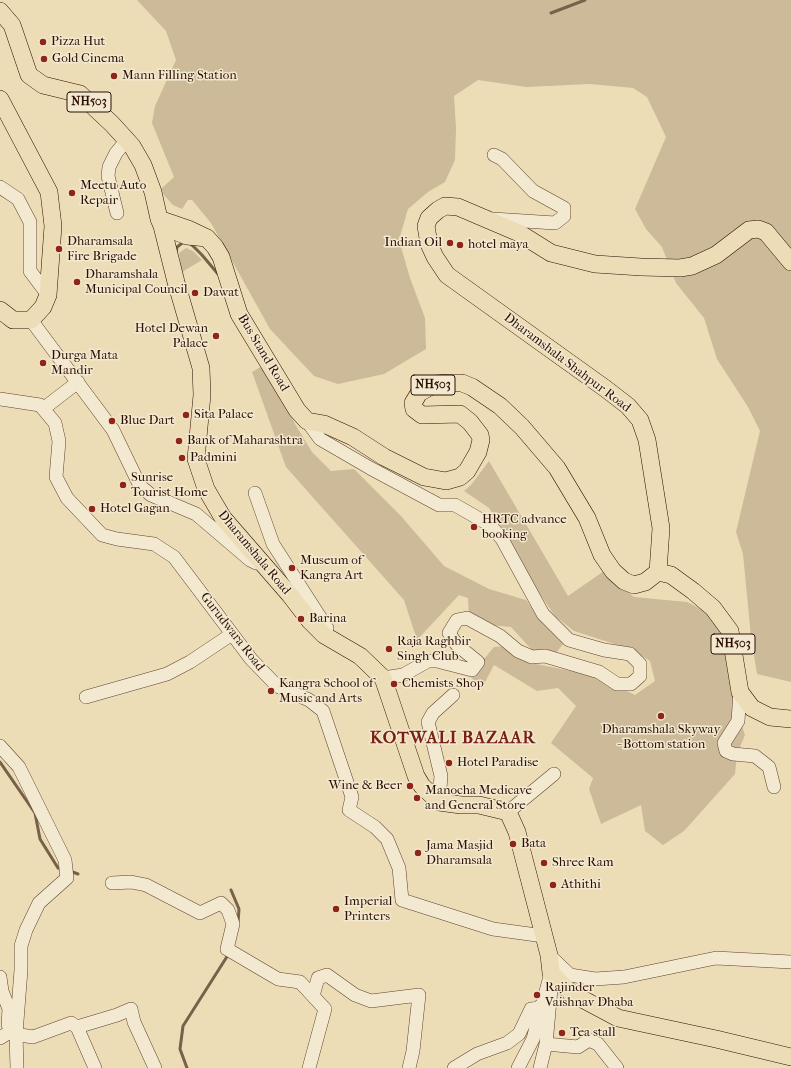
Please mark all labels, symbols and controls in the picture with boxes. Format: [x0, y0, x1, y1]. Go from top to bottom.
place label: Pizza Hut [51, 34, 105, 50]
marker: Pizza Hut [38, 37, 48, 47]
place label: Gold Cinema [52, 51, 124, 67]
marker: Gold Cinema [39, 54, 49, 64]
place label: Mann Filling Station [122, 68, 237, 84]
marker: Mann Filling Station [109, 71, 119, 81]
road number: NH503 [67, 92, 111, 112]
place label: Meetu Auto Repair [80, 178, 146, 209]
marker: Meetu Auto Repair [67, 188, 77, 198]
place label: Dharamsala Fire Brigade [67, 234, 137, 265]
place label: Indian Oil [384, 235, 442, 251]
place label: hotel maya [468, 237, 529, 253]
marker: Indian Oil [445, 238, 455, 248]
marker: hotel maya [455, 240, 465, 250]
marker: Dharamsala Fire Brigade [54, 244, 64, 254]
place label: Dharamshala Municipal Council [85, 267, 188, 298]
marker: Dharamshala Municipal Council [72, 277, 82, 287]
place label: Dawat [203, 285, 239, 301]
marker: Dawat [190, 288, 200, 298]
street label: Dharamshala Shahpur Road [500, 310, 634, 416]
street label: Bus Stand Road [234, 312, 292, 394]
place label: Hotel Dewan Palace [135, 321, 208, 352]
marker: Hotel Dewan Palace [211, 331, 221, 341]
place label: Durga Mata Mandir [51, 348, 118, 379]
marker: Durga Mata Mandir [38, 358, 48, 368]
road number: NH503 [411, 375, 455, 395]
place label: Sita Palace [194, 407, 253, 423]
marker: Sita Palace [181, 410, 191, 420]
place label: Blue Dart [120, 413, 175, 429]
marker: Blue Dart [107, 416, 117, 426]
place label: Bank of Maharashtra [187, 433, 303, 449]
marker: Bank of Maharashtra [174, 436, 184, 446]
place label: Padmini [190, 450, 237, 466]
marker: Padmini [177, 453, 187, 463]
place label: Sunrise Tourist Home [131, 470, 208, 501]
marker: Sunrise Tourist Home [118, 480, 128, 490]
place label: Hotel Gagan [100, 501, 170, 517]
marker: Hotel Gagan [87, 504, 97, 514]
street label: Dharamshala Road [214, 508, 294, 598]
place label: HRTC advance booking [482, 512, 567, 543]
marker: HRTC advance booking [469, 522, 479, 532]
place label: Museum of Kangra Art [300, 553, 363, 584]
marker: Museum of Kangra Art [287, 563, 297, 573]
street label: Gurudwara Road [197, 590, 267, 674]
place label: Barina [309, 611, 346, 627]
marker: Barina [296, 614, 306, 624]
place label: Raja Raghbir Singh Club [397, 634, 471, 665]
road number: NH503 [711, 634, 755, 654]
marker: Raja Raghbir Singh Club [384, 644, 394, 654]
place label: Kangra School of Music and Arts [279, 676, 373, 707]
place label: Chemists Shop [402, 676, 484, 692]
marker: Chemists Shop [389, 679, 399, 689]
marker: Kangra School of Music and Arts [266, 686, 276, 696]
marker: Dharamshala Skyway - Bottom station [656, 711, 666, 721]
place label: Dharamshala Skyway - Bottom station [602, 722, 720, 753]
district label: KOTWALI BAZAAR [370, 729, 536, 749]
place label: Hotel Paradise [457, 755, 538, 771]
marker: Hotel Paradise [444, 758, 454, 768]
place label: Wine & Beer [328, 778, 402, 794]
marker: Wine & Beer [405, 781, 415, 791]
place label: Manocha Medicave and General Store [425, 783, 532, 814]
marker: Manocha Medicave and General Store [412, 793, 422, 803]
place label: Bata [521, 836, 546, 852]
place label: Jama Masjid Dharamsala [426, 838, 493, 869]
marker: Bata [508, 839, 518, 849]
marker: Jama Masjid Dharamsala [413, 848, 423, 858]
place label: Shree Ram [552, 855, 614, 871]
marker: Shree Ram [539, 858, 549, 868]
place label: Athithi [561, 877, 601, 893]
marker: Athithi [548, 880, 558, 890]
place label: Imperial Printers [344, 894, 392, 925]
marker: Imperial Printers [331, 904, 341, 914]
place label: Rajinder Vaishnav Dhaba [545, 980, 633, 1011]
marker: Rajinder Vaishnav Dhaba [532, 990, 542, 1000]
place label: Tea stall [570, 1025, 616, 1041]
marker: Tea stall [557, 1028, 567, 1038]

